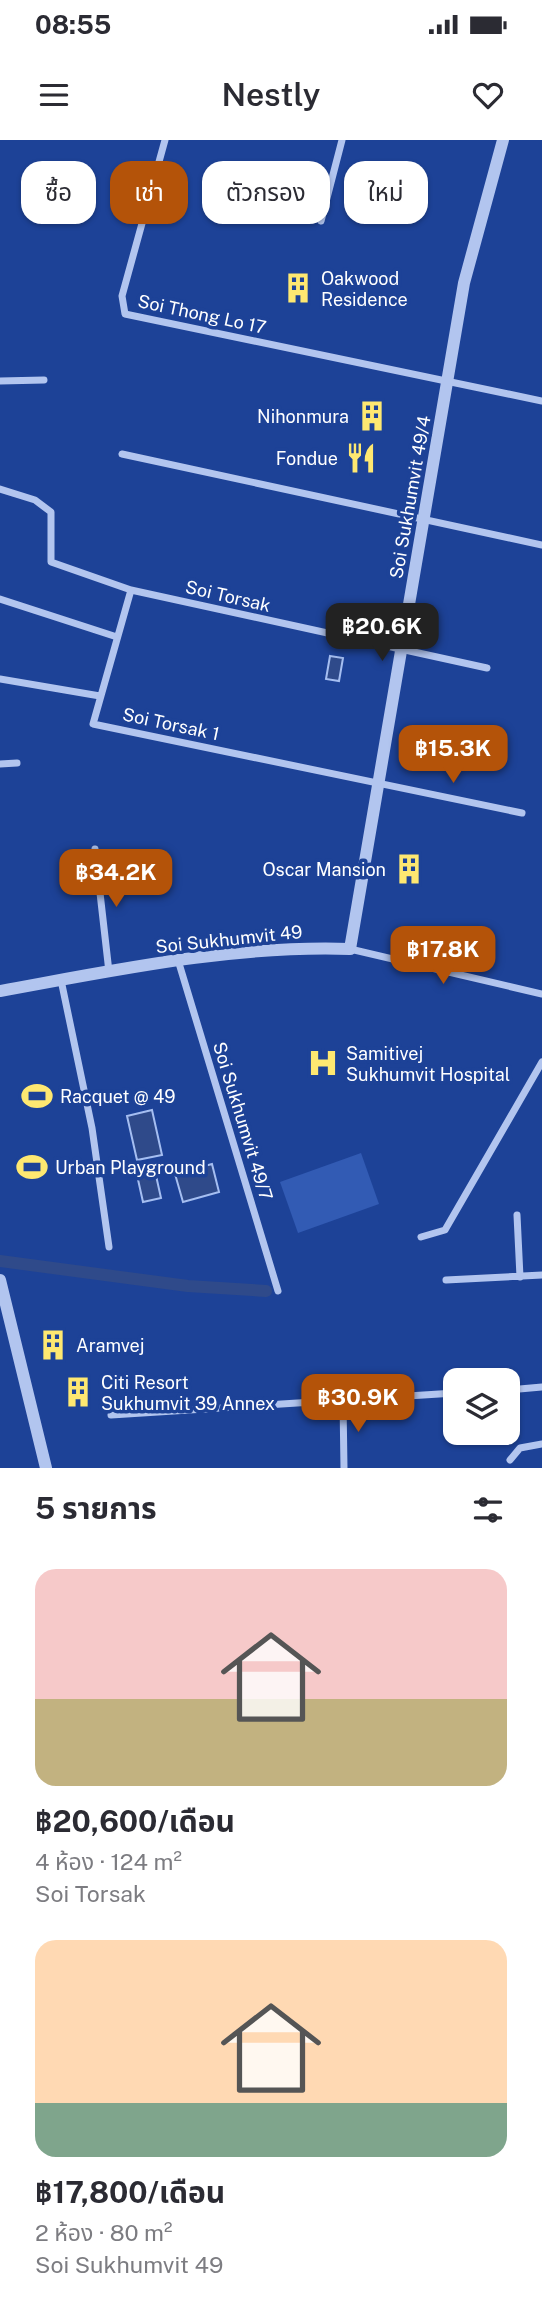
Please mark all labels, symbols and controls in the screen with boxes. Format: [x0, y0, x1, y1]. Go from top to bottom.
text: 08:55 [35, 9, 111, 40]
icon: menu [35, 76, 73, 114]
text: Nestly [222, 76, 320, 113]
icon: heart [469, 76, 507, 114]
chip: ซื้อ [21, 161, 96, 224]
chip: เช่า [110, 161, 188, 224]
chip: ตัวกรอง [202, 161, 330, 224]
chip: ใหม่ [344, 161, 428, 224]
place label: Oakwood Residence [321, 268, 408, 310]
building icon: Oakwood Residence [281, 271, 315, 305]
street label: Soi Thong Lo 17 [136, 290, 268, 338]
building icon: Nihonmura [355, 399, 389, 433]
place label: Nihonmura [257, 406, 349, 427]
street label: Soi Sukhumvit 49/4 [385, 414, 435, 580]
restaurant icon: Fondue [344, 441, 378, 475]
place label: Fondue [276, 448, 338, 469]
street label: Soi Torsak [183, 576, 273, 616]
pin: ฿20.6K [325, 603, 439, 663]
text: ฿20.6K [342, 612, 422, 639]
street label: Soi Torsak 1 [121, 703, 221, 745]
pin: ฿15.3K [396, 726, 510, 785]
text: ฿15.3K [415, 734, 491, 761]
pin: ฿34.2K [59, 850, 173, 909]
building icon: Oscar Mansion [392, 852, 426, 886]
text: ฿34.2K [75, 858, 157, 885]
place label: Oscar Mansion [262, 859, 386, 880]
street label: Soi Sukhumvit 49 [155, 921, 303, 957]
pin: ฿17.8K [386, 926, 500, 986]
text: ฿17.8K [406, 935, 480, 962]
street label: Soi Sukhumvit 49/7 [209, 1039, 277, 1203]
place label: Samitivej Sukhumvit Hospital [346, 1043, 510, 1085]
hospital icon: Samitivej Sukhumvit Hospital [306, 1046, 340, 1080]
sports icon: Racquet @ 49 [20, 1079, 54, 1113]
place label: Racquet @ 49 [60, 1086, 176, 1107]
sports icon: Urban Playground [15, 1150, 49, 1184]
place label: Urban Playground [55, 1157, 206, 1178]
building icon: Aramvej [36, 1328, 70, 1362]
place label: Aramvej [76, 1335, 145, 1356]
map controls [443, 1368, 520, 1445]
button: layers [443, 1368, 520, 1445]
place label: Citi Resort Sukhumvit 39 Annex [101, 1372, 275, 1414]
pin: ฿30.9K [301, 1374, 415, 1434]
building icon: Citi Resort Sukhumvit 39 Annex [61, 1375, 95, 1409]
text: ฿30.9K [317, 1383, 399, 1410]
text: 5 รายการ [35, 1490, 157, 1526]
icon: filters [469, 1491, 507, 1529]
icon: home [208, 1614, 334, 1740]
text: ฿20,600/เดือน [35, 1803, 235, 1839]
text: 4 ห้อง · 124 m² [35, 1848, 182, 1875]
text: Soi Torsak [35, 1880, 146, 1907]
icon: home [208, 1985, 334, 2111]
text: ฿17,800/เดือน [35, 2174, 225, 2210]
text: 2 ห้อง · 80 m² [35, 2219, 172, 2246]
text: Soi Sukhumvit 49 [35, 2251, 223, 2278]

